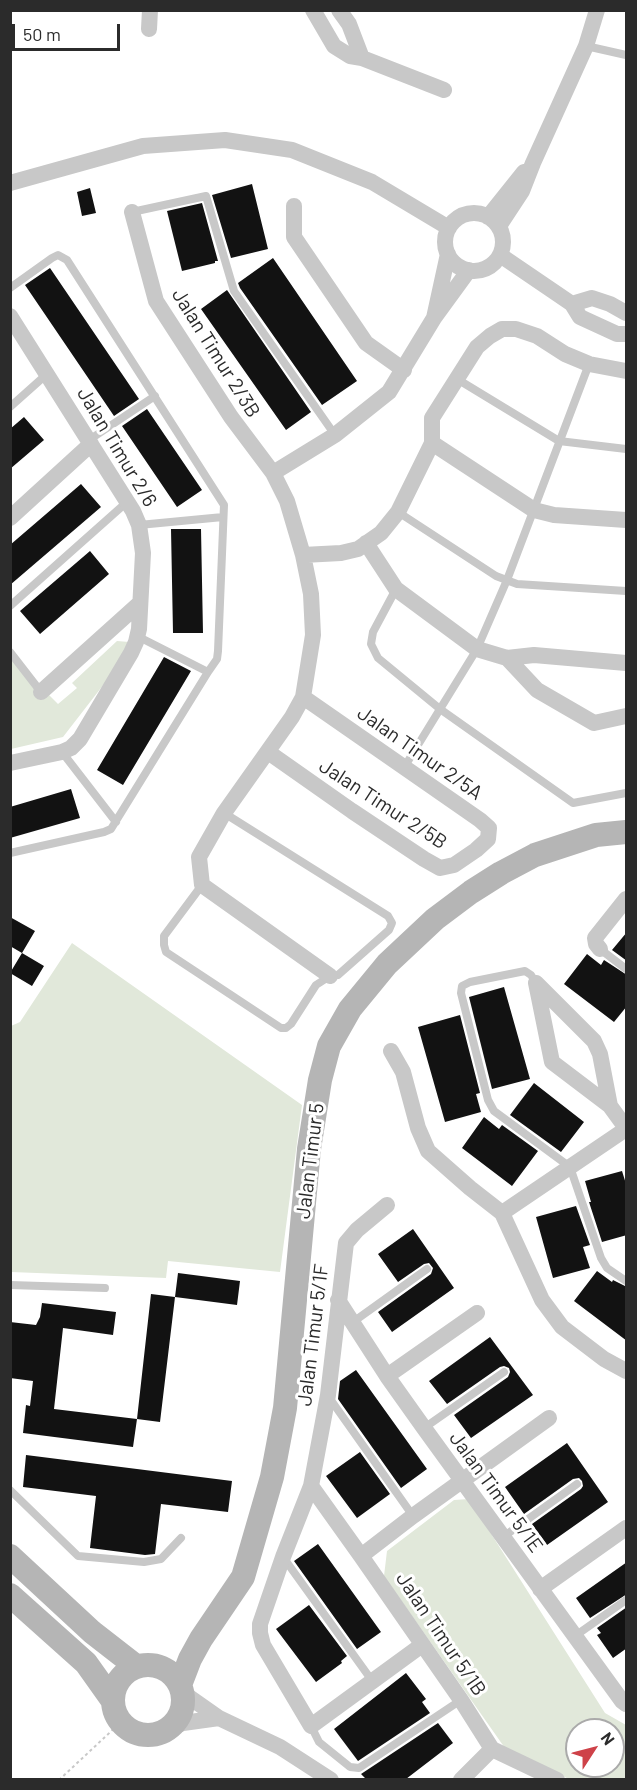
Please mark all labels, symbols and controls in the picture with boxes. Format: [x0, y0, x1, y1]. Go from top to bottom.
scale bar [15, 12, 123, 50]
text: 50 m [23, 23, 61, 45]
street label: Jalan Timur 2/3B [167, 284, 265, 422]
street label: Jalan Timur 2/6 [72, 383, 162, 511]
street label: Jalan Timur 2/5A [353, 701, 487, 805]
street label: Jalan Timur 2/5B [315, 754, 451, 854]
street label: Jalan Timur 5 [291, 1102, 329, 1220]
street label: Jalan Timur 5/1F [292, 1263, 334, 1407]
street label: Jalan Timur 5/1E [444, 1427, 548, 1557]
street label: Jalan Timur 5/1B [391, 1568, 491, 1700]
north arrow [565, 1718, 625, 1778]
text: N [598, 1728, 619, 1748]

